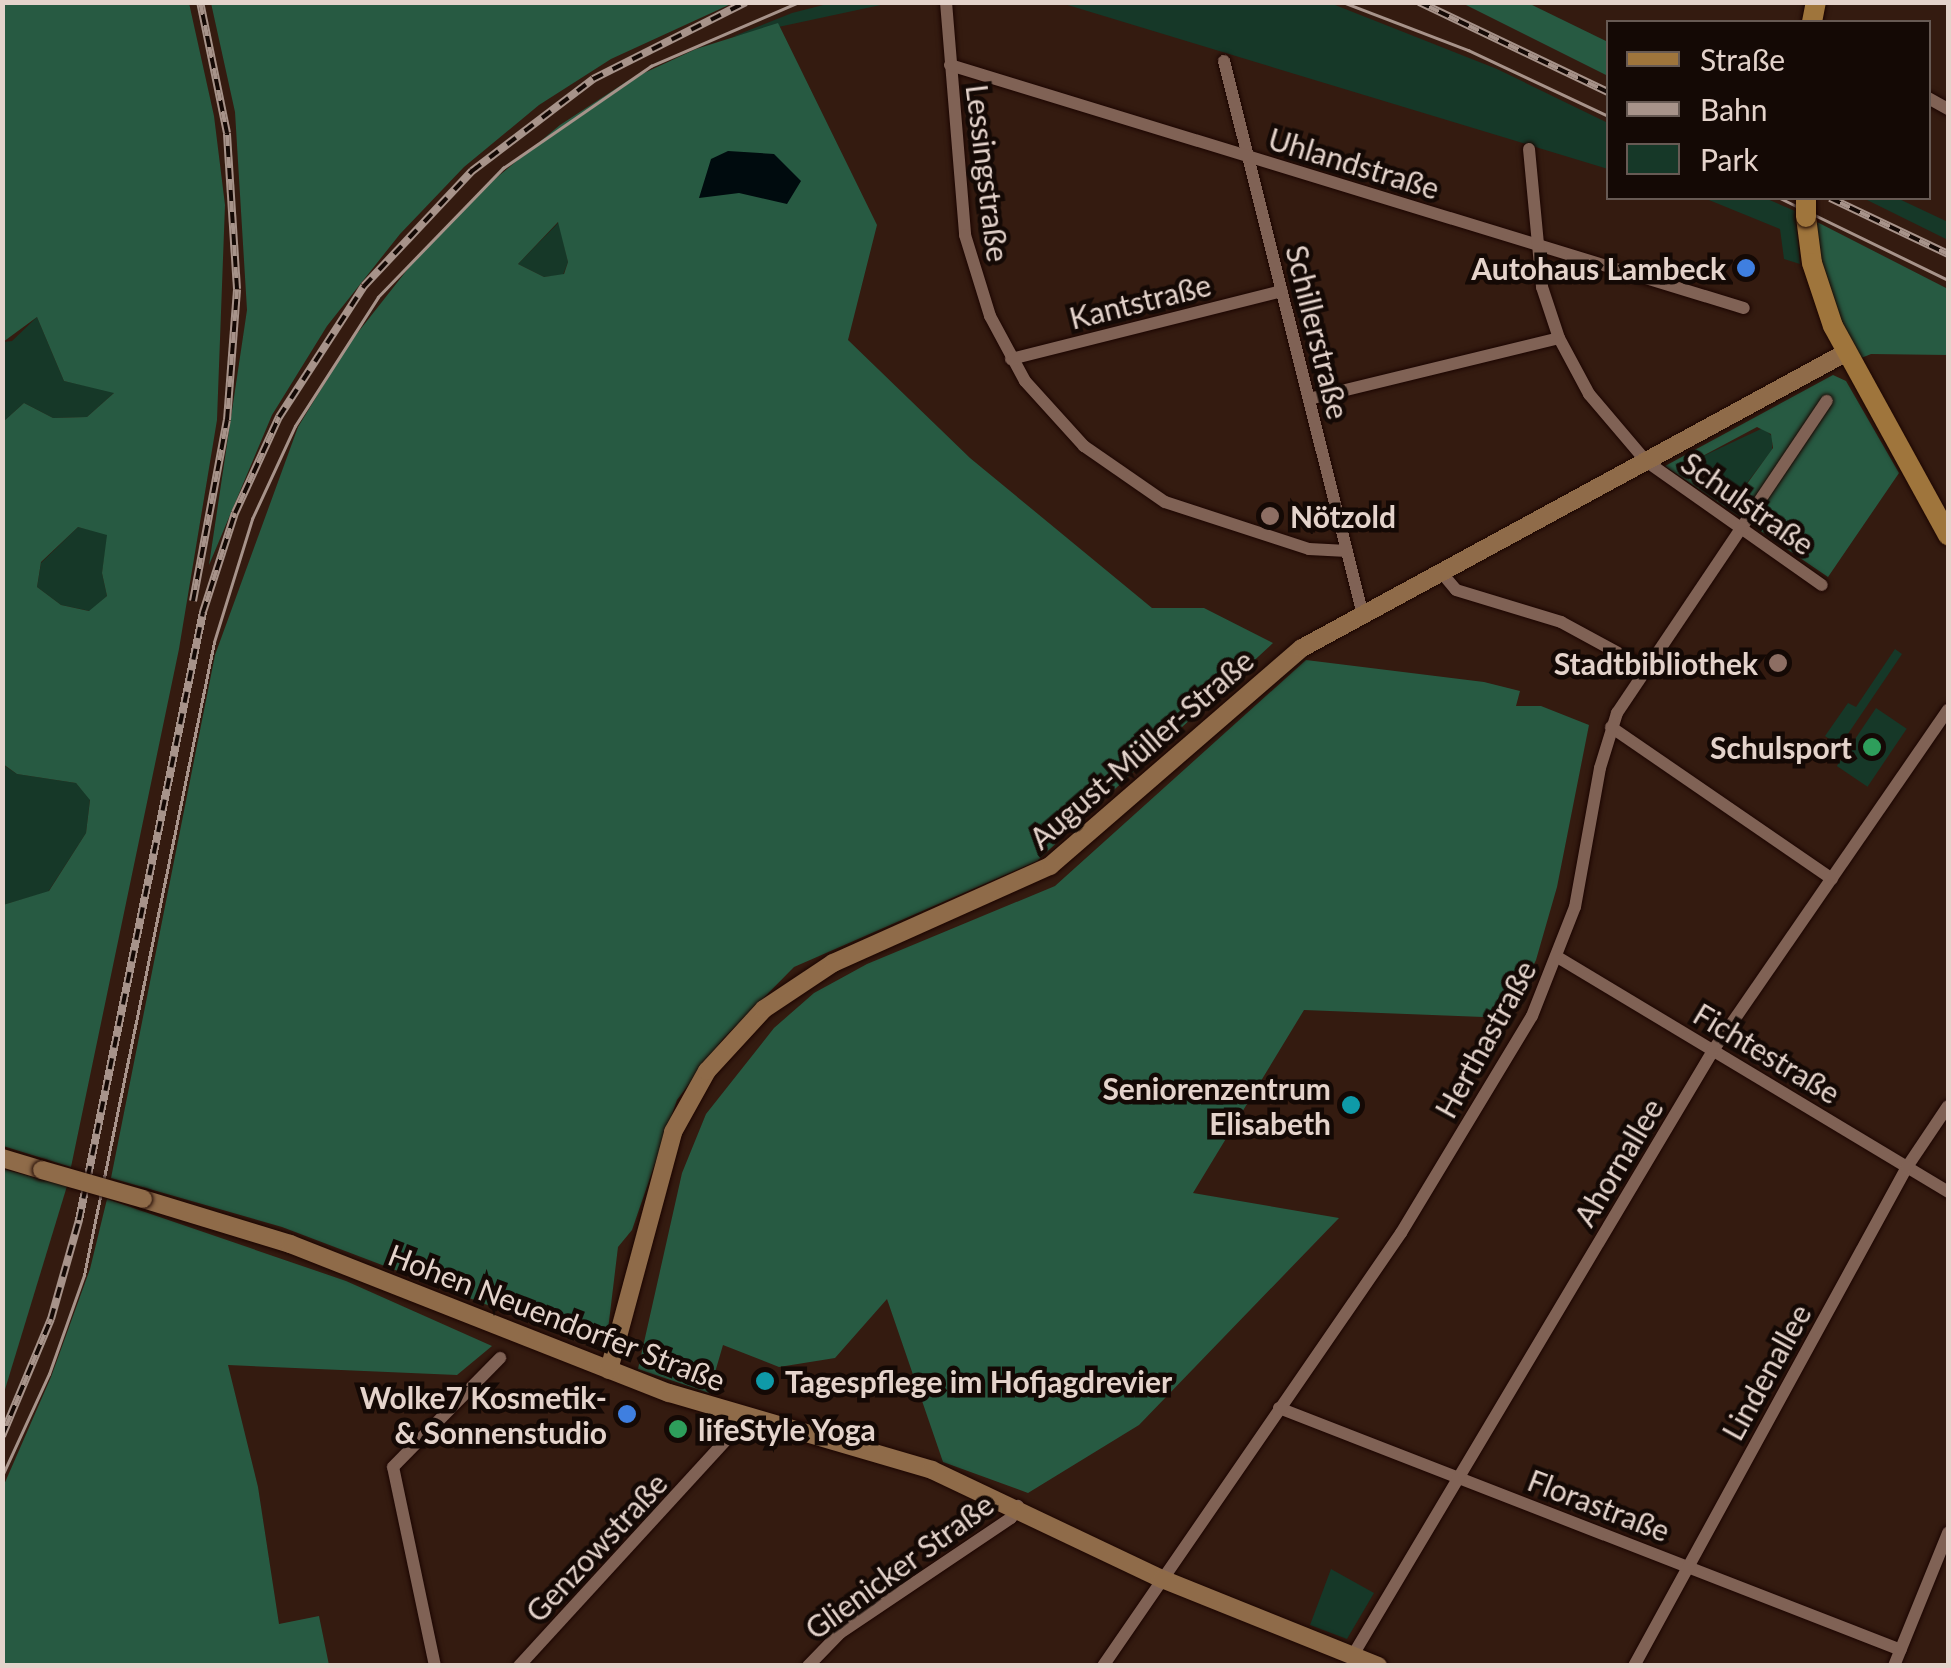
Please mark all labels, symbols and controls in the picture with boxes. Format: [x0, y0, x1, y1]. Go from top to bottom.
legend [1606, 20, 1931, 200]
text: Straße [1700, 41, 1785, 77]
street label: Lessingstraße [959, 82, 1017, 264]
text: Bahn [1700, 91, 1768, 127]
street label: Uhlandstraße [1264, 120, 1444, 206]
text: Park [1700, 141, 1759, 177]
street label: Schillerstraße [1279, 241, 1357, 423]
place label: Autohaus Lambeck [1471, 250, 1726, 286]
marker: Autohaus Lambeck [1735, 257, 1757, 279]
street label: Kantstraße [1066, 266, 1214, 336]
street label: Schulstraße [1675, 444, 1821, 562]
place label: Nötzold [1290, 498, 1396, 534]
marker: Nötzold [1259, 505, 1281, 527]
street label: August-Müller-Straße [1022, 642, 1260, 856]
place label: Stadtbibliothek [1554, 645, 1758, 681]
marker: Stadtbibliothek [1767, 652, 1789, 674]
place label: Schulsport [1710, 729, 1852, 765]
marker: Schulsport [1861, 736, 1883, 758]
street label: Herthastraße [1427, 954, 1543, 1124]
street label: Fichtestraße [1687, 995, 1847, 1111]
place label: Seniorenzentrum Elisabeth [1102, 1070, 1331, 1140]
street label: Ahornallee [1566, 1092, 1670, 1232]
marker: Seniorenzentrum Elisabeth [1340, 1094, 1362, 1116]
street label: Hohen Neuendorfer Straße [383, 1236, 731, 1398]
street label: Lindenallee [1714, 1298, 1818, 1446]
place label: Tagespflege im Hofjagdrevier [785, 1363, 1172, 1399]
marker: Tagespflege im Hofjagdrevier [754, 1370, 776, 1392]
place label: Wolke7 Kosmetik- & Sonnenstudio [360, 1379, 607, 1450]
marker: Wolke7 Kosmetik- & Sonnenstudio [616, 1403, 638, 1425]
place label: lifeStyle Yoga [698, 1411, 877, 1447]
marker: lifeStyle Yoga [667, 1418, 689, 1440]
street label: Florastraße [1523, 1462, 1675, 1548]
street label: Genzowstraße [518, 1465, 674, 1629]
street label: Glienicker Straße [798, 1486, 1000, 1646]

